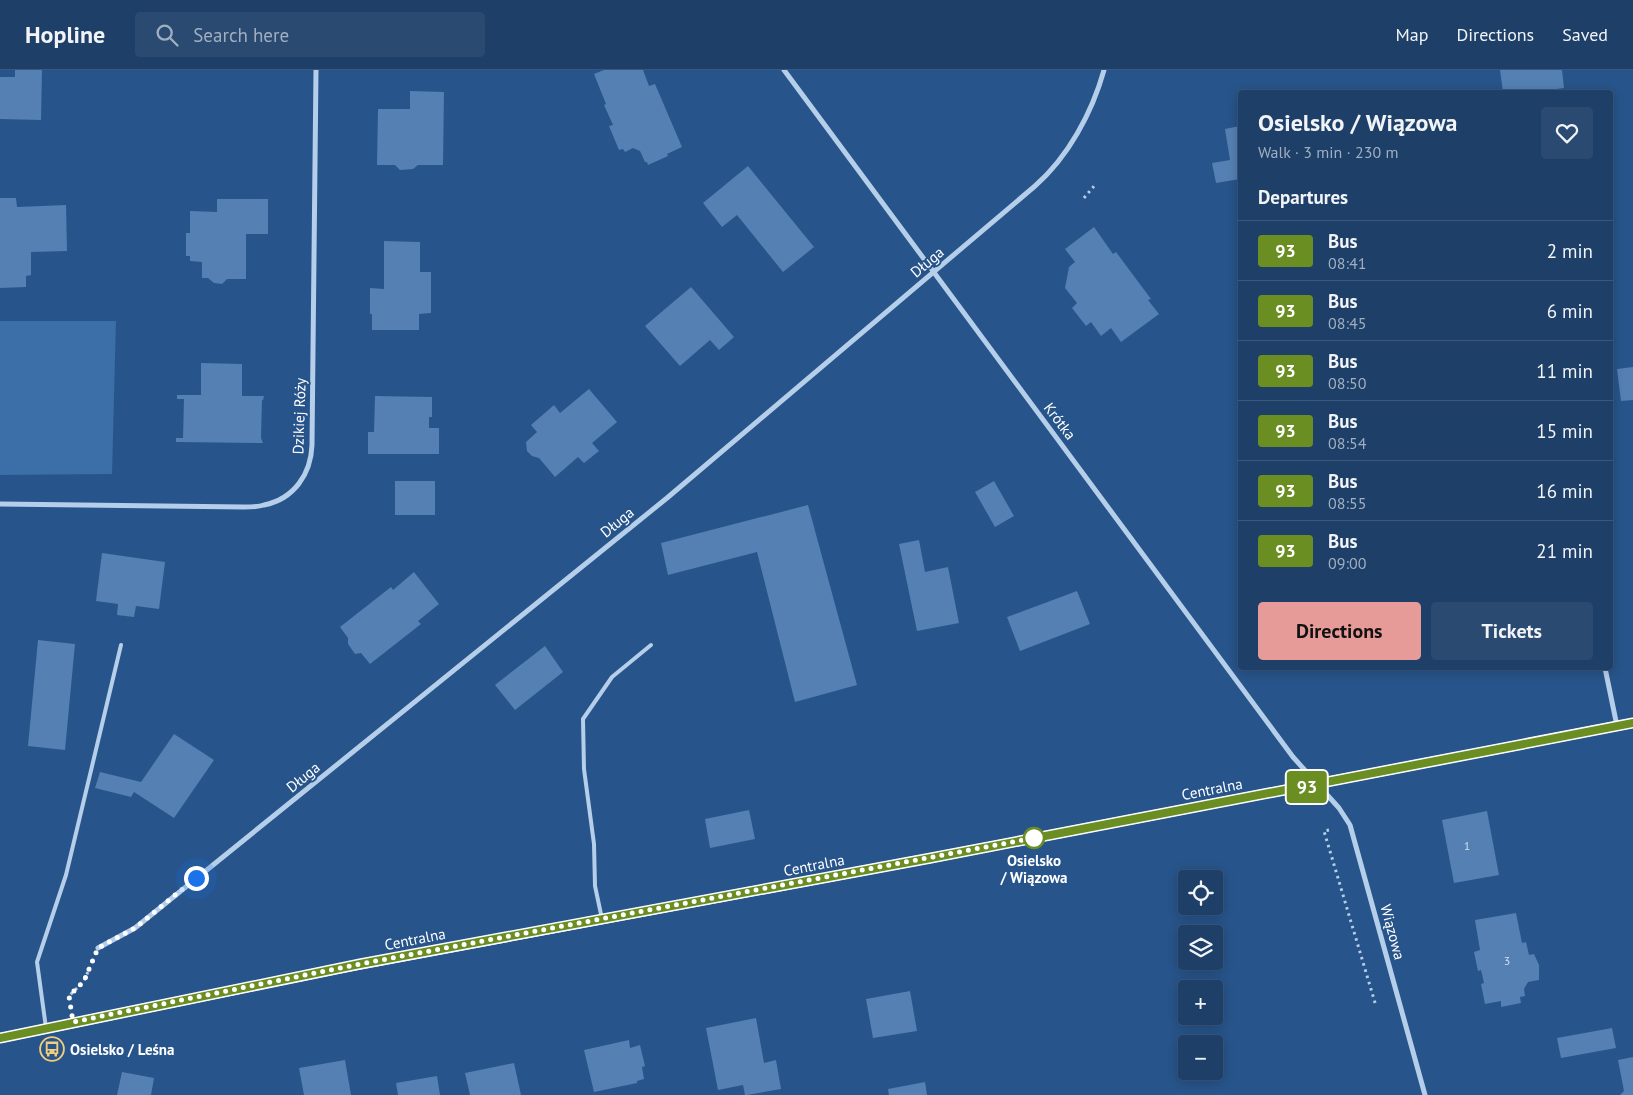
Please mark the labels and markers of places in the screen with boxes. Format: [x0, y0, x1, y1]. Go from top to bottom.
marker: Osielsko / Wiązowa [1023, 827, 1045, 849]
place label: Osielsko / Wiązowa [1000, 851, 1067, 887]
bus stop icon: Osielsko / Leśna [39, 1036, 65, 1062]
place label: Osielsko / Leśna [70, 1040, 174, 1059]

